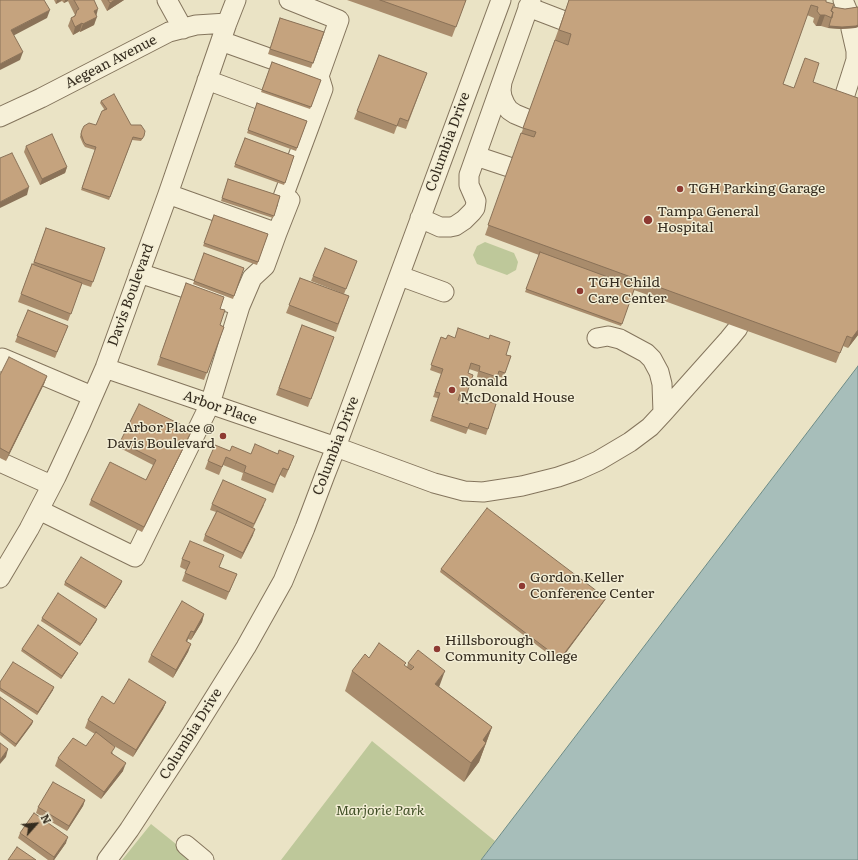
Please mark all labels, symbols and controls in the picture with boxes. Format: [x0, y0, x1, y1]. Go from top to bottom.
street label: Aegean Avenue [62, 32, 160, 92]
street label: Columbia Drive [422, 90, 474, 194]
place label: TGH Parking Garage [688, 181, 825, 197]
marker: TGH Parking Garage [675, 184, 685, 194]
place label: Tampa General Hospital [657, 204, 759, 236]
marker: Tampa General Hospital [642, 214, 654, 226]
street label: Davis Boulevard [105, 241, 157, 349]
place label: TGH Child Care Center [588, 275, 667, 308]
marker: TGH Child Care Center [575, 286, 585, 296]
place label: Ronald McDonald House [460, 374, 574, 406]
marker: Ronald McDonald House [447, 385, 457, 395]
street label: Arbor Place [181, 388, 259, 428]
street label: Columbia Drive [309, 394, 363, 498]
place label: Arbor Place @ Davis Boulevard [107, 420, 215, 452]
marker: Arbor Place @ Davis Boulevard [218, 431, 228, 441]
place label: Gordon Keller Conference Center [530, 570, 654, 602]
marker: Gordon Keller Conference Center [517, 581, 527, 591]
place label: Hillsborough Community College [445, 633, 577, 666]
marker: Hillsborough Community College [432, 644, 442, 654]
street label: Columbia Drive [156, 685, 226, 783]
park label: Marjorie Park [336, 803, 424, 819]
north arrow [16, 804, 56, 844]
text: N [37, 811, 56, 826]

